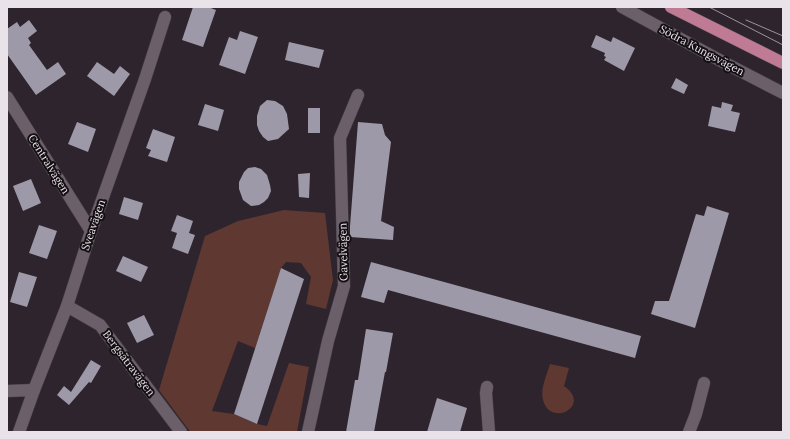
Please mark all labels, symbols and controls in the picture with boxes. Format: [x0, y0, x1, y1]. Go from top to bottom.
street label: Södra Kungsvägen [657, 22, 747, 78]
street label: Centralvägen [25, 132, 73, 197]
street label: Sveavägen [78, 197, 108, 252]
street label: Gavelvägen [335, 223, 351, 281]
street label: Bergsätravägen [100, 327, 158, 399]

